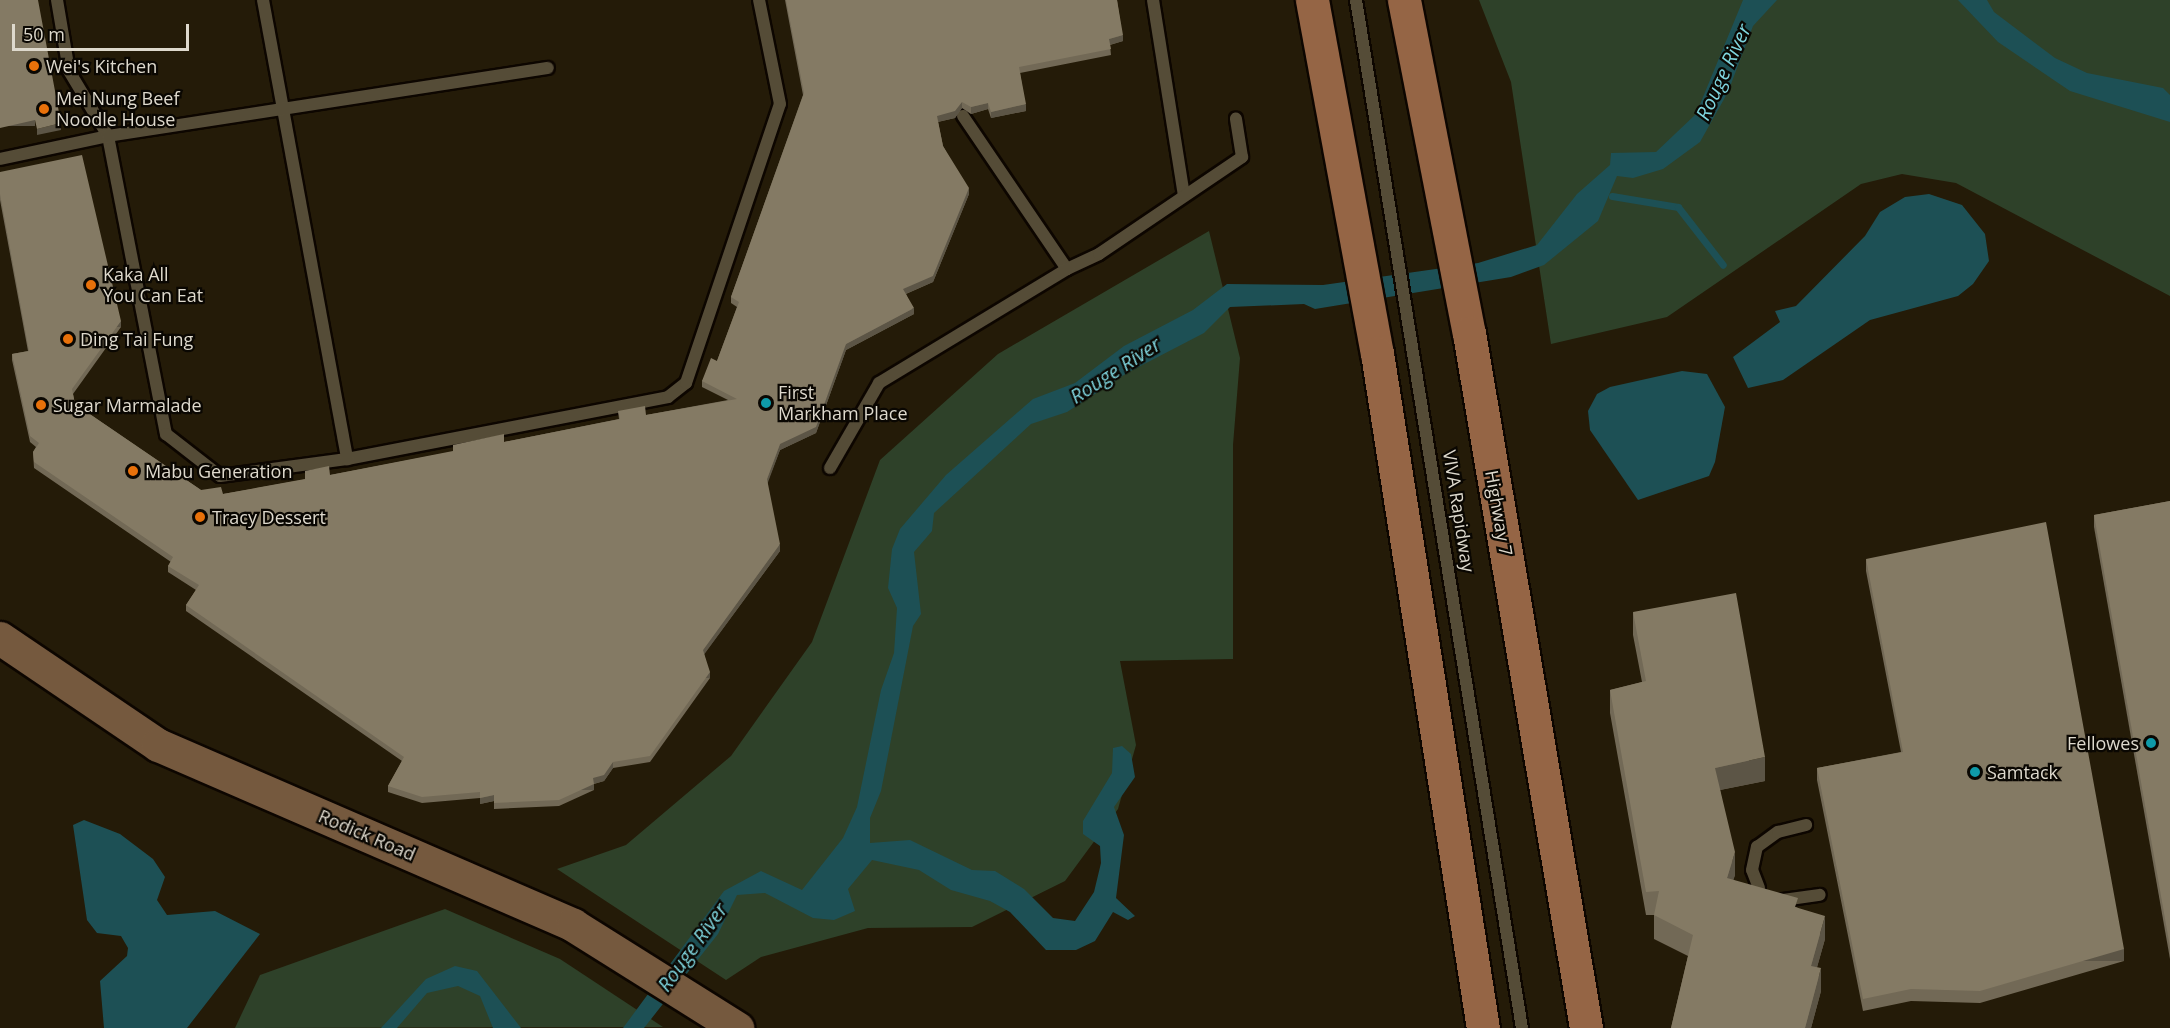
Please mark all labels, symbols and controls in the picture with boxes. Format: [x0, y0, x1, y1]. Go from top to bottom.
scale bar [15, 12, 192, 50]
water label: Rouge River [1690, 20, 1756, 124]
text: 50 m [23, 22, 65, 46]
place label: Wei's Kitchen [46, 55, 157, 77]
marker: Wei's Kitchen [27, 59, 41, 73]
place label: Mei Nung Beef Noodle House [56, 88, 179, 130]
marker: Mei Nung Beef Noodle House [37, 102, 51, 116]
place label: Kaka All You Can Eat [103, 264, 203, 306]
marker: Kaka All You Can Eat [84, 278, 98, 292]
place label: Ding Tai Fung [80, 328, 193, 350]
marker: Ding Tai Fung [61, 332, 75, 346]
water label: Rouge River [1065, 332, 1165, 408]
place label: First Markham Place [778, 382, 907, 424]
place label: Sugar Marmalade [53, 394, 202, 416]
marker: First Markham Place [759, 396, 773, 410]
marker: Sugar Marmalade [34, 398, 48, 412]
street label: VIVA Rapidway [1439, 448, 1479, 574]
place label: Mabu Generation [145, 460, 292, 482]
marker: Mabu Generation [126, 464, 140, 478]
street label: Highway 7 [1481, 469, 1517, 557]
place label: Tracy Dessert [212, 506, 326, 528]
marker: Tracy Dessert [193, 510, 207, 524]
place label: Fellowes [2067, 732, 2139, 754]
marker: Fellowes [2144, 736, 2158, 750]
place label: Samtack [1987, 761, 2058, 783]
marker: Samtack [1968, 765, 1982, 779]
street label: Rodick Road [315, 805, 419, 865]
water label: Rouge River [652, 898, 732, 996]

